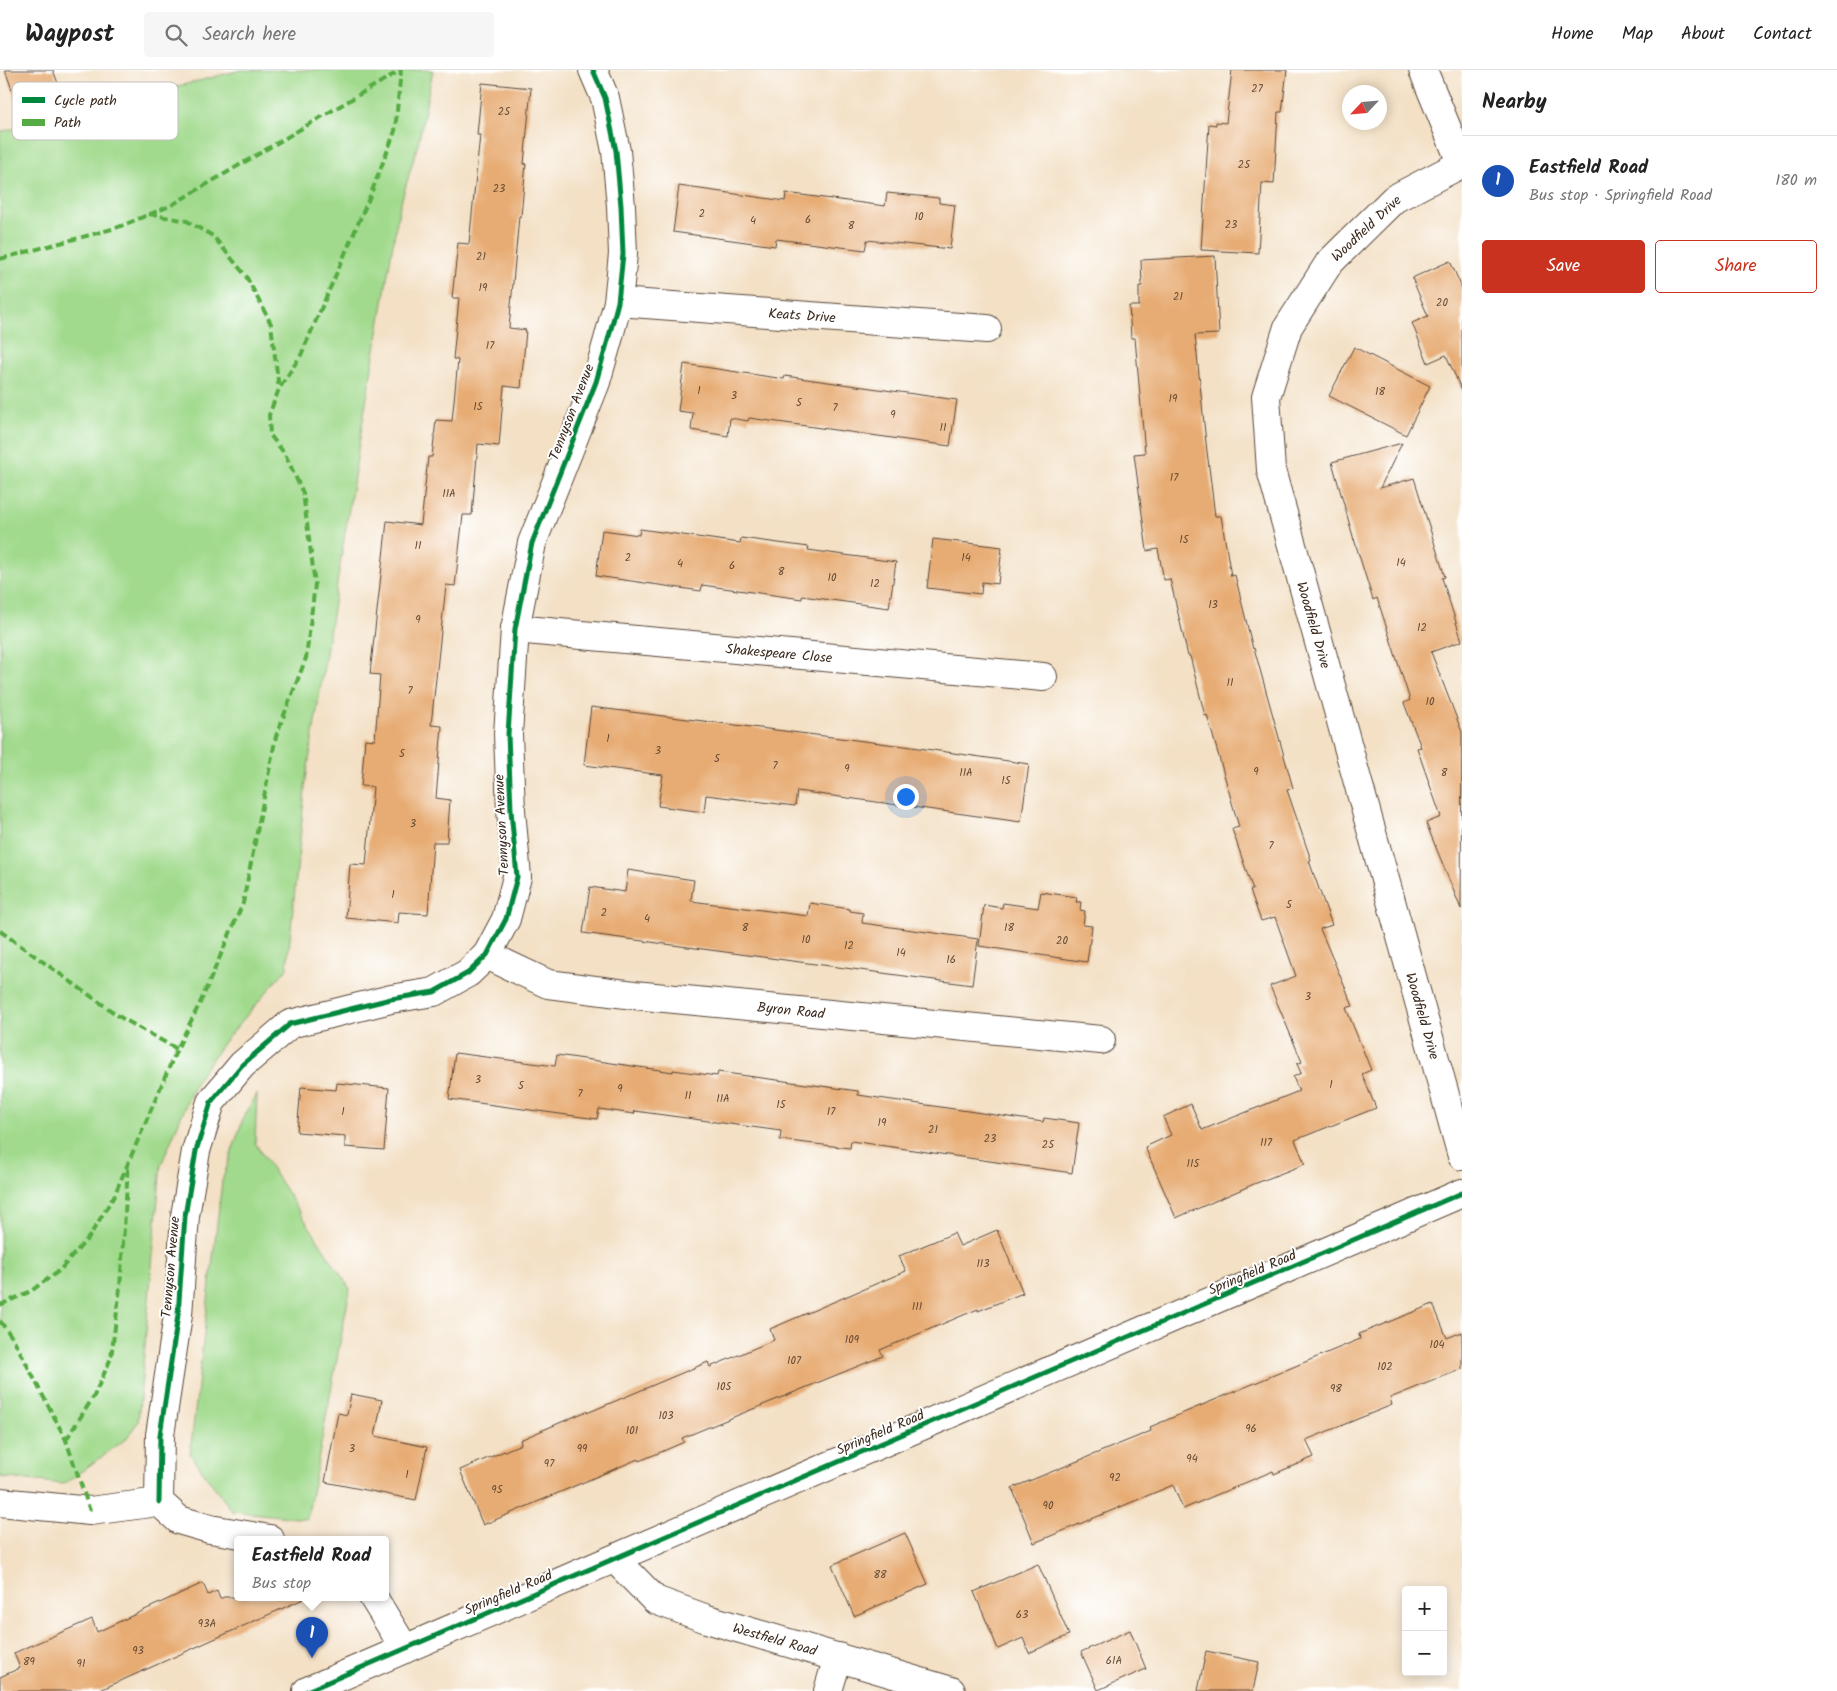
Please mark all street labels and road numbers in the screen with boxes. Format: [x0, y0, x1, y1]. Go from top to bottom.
street label: Woodfield Drive [1326, 190, 1407, 267]
street label: Keats Drive [768, 303, 837, 329]
street label: Tennyson Avenue [543, 360, 601, 464]
street label: Woodfield Drive [1290, 579, 1336, 672]
street label: Shakespeare Close [725, 638, 834, 670]
street label: Tennyson Avenue [488, 773, 516, 876]
street label: Woodfield Drive [1399, 970, 1445, 1063]
street label: Byron Road [756, 997, 827, 1026]
street label: Tennyson Avenue [156, 1215, 186, 1319]
street label: Springfield Road [1205, 1244, 1301, 1301]
street label: Springfield Road [833, 1404, 929, 1461]
street label: Springfield Road [461, 1564, 557, 1621]
street label: Westfield Road [730, 1617, 820, 1663]

